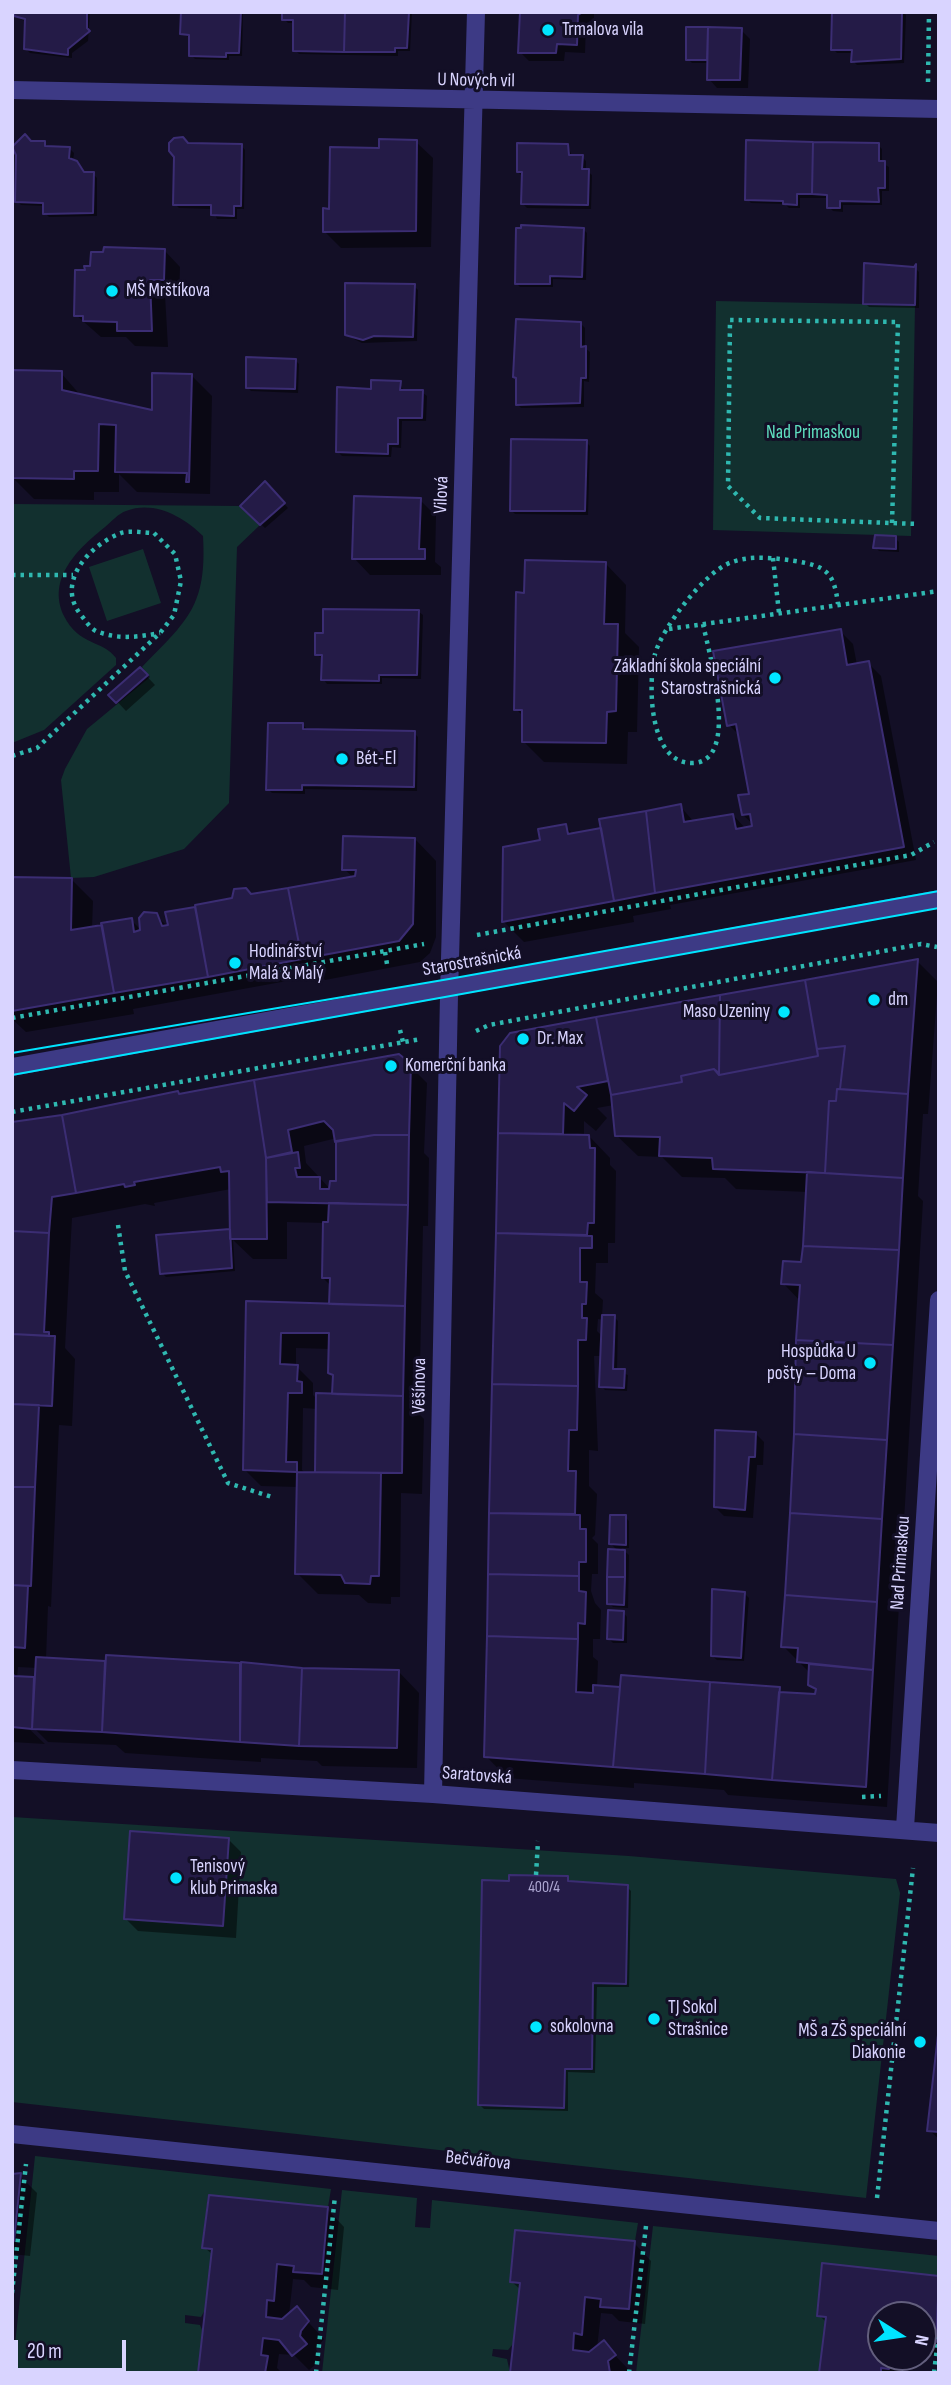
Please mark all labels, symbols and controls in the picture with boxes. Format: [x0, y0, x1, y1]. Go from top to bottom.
place label: Trmalova vila [562, 19, 644, 41]
marker: Trmalova vila [540, 22, 556, 38]
street label: U Nových vil [437, 69, 515, 93]
place label: MŠ Mrštíkova [126, 280, 210, 302]
marker: MŠ Mrštíkova [104, 283, 120, 299]
park label: Nad Primaskou [766, 422, 860, 444]
street label: Vilová [430, 476, 454, 514]
place label: Základní škola speciální Starostrašnická [614, 656, 761, 700]
marker: Základní škola speciální Starostrašnická [767, 670, 783, 686]
place label: Bét-El [356, 748, 396, 770]
marker: Bét-El [334, 751, 350, 767]
place label: Hodinářství Malá & Malý [249, 941, 324, 985]
street label: Starostrašnická [421, 942, 523, 982]
marker: Hodinářství Malá & Malý [227, 955, 243, 971]
place label: dm [888, 989, 908, 1011]
marker: dm [866, 992, 882, 1008]
place label: Maso Uzeniny [683, 1001, 770, 1023]
marker: Maso Uzeniny [776, 1004, 792, 1020]
place label: Dr. Max [537, 1028, 583, 1050]
marker: Dr. Max [515, 1031, 531, 1047]
place label: Komerční banka [405, 1055, 506, 1077]
marker: Komerční banka [383, 1058, 399, 1074]
place label: Hospůdka U pošty – Doma [767, 1341, 856, 1385]
marker: Hospůdka U pošty – Doma [862, 1355, 878, 1371]
street label: Věšínova [408, 1358, 432, 1414]
street label: Nad Primaskou [886, 1515, 916, 1611]
street label: Saratovská [441, 1762, 513, 1790]
place label: Tenisový klub Primaska [190, 1856, 278, 1900]
marker: Tenisový klub Primaska [168, 1870, 184, 1886]
house number: 400/4 [528, 1878, 560, 1898]
place label: TJ Sokol Strašnice [668, 1997, 728, 2041]
marker: TJ Sokol Strašnice [646, 2011, 662, 2027]
place label: sokolovna [550, 2016, 614, 2038]
marker: sokolovna [528, 2019, 544, 2035]
place label: MŠ a ZŠ speciální Diakonie [798, 2020, 906, 2064]
marker: MŠ a ZŠ speciální Diakonie [912, 2034, 928, 2050]
street label: Bečvářova [444, 2146, 512, 2176]
north arrow [867, 2301, 937, 2371]
scale bar [18, 2326, 130, 2370]
text: N [909, 2333, 933, 2347]
text: 20 m [27, 2339, 62, 2364]

